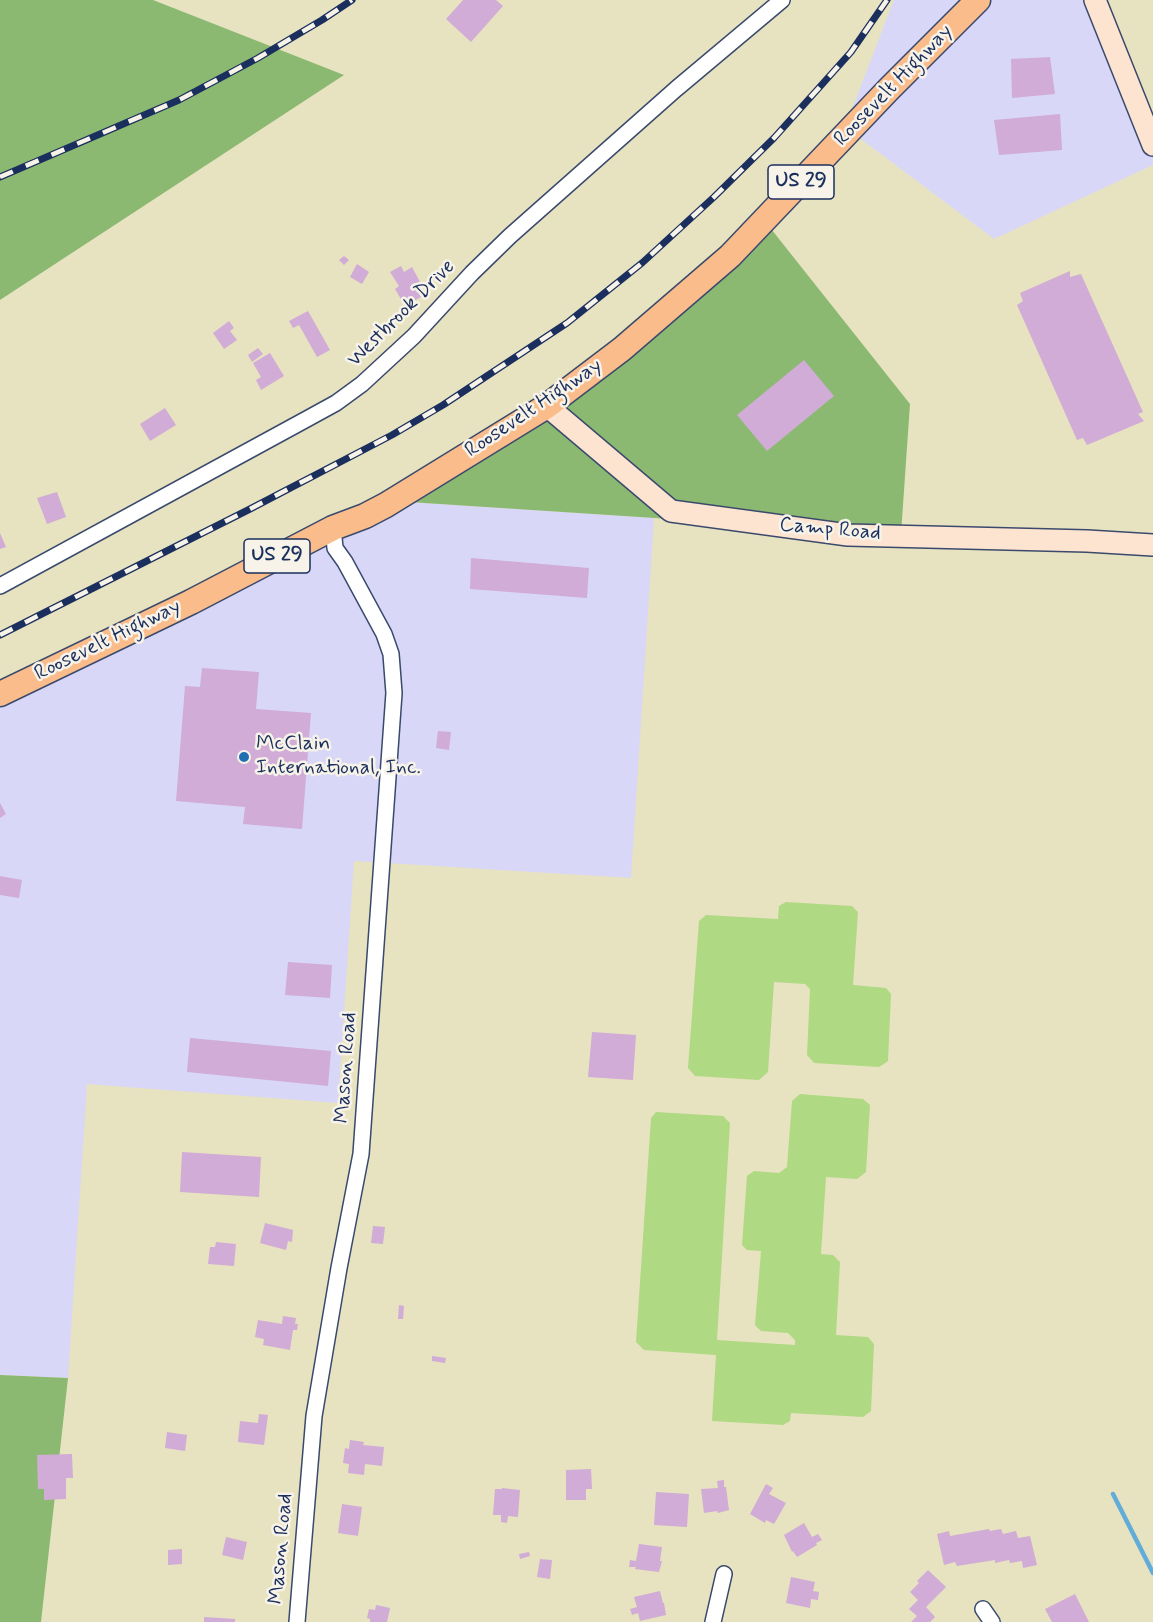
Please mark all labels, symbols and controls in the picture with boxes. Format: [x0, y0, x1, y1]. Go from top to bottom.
street label: Roosevelt Highway [829, 20, 959, 152]
road number: US 29 [768, 165, 834, 199]
street label: Westbrook Drive [343, 255, 461, 373]
street label: Roosevelt Highway [461, 354, 607, 464]
street label: Camp Road [778, 513, 882, 547]
road number: US 29 [244, 539, 310, 573]
street label: Roosevelt Highway [31, 595, 185, 687]
place label: McClain International, Inc. [256, 732, 421, 782]
marker: McClain International, Inc. [237, 750, 251, 764]
street label: Mason Road [331, 1012, 363, 1124]
street label: Mason Road [265, 1492, 299, 1606]

